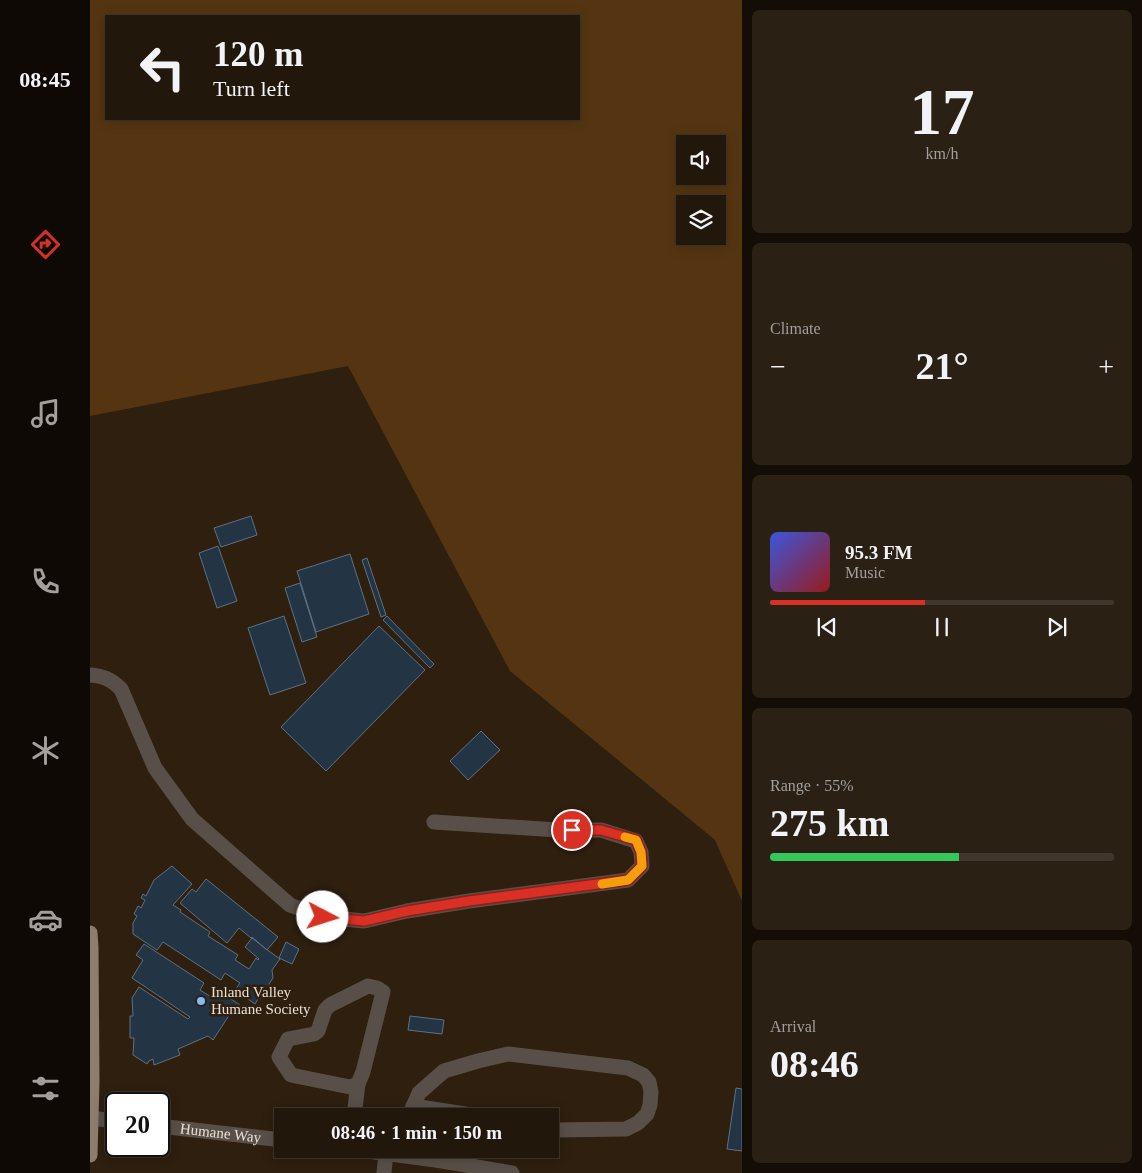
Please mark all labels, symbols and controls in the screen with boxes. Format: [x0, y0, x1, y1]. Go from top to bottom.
icon: left [130, 35, 195, 100]
text: 120 m [213, 35, 303, 74]
text: 08:45 [19, 67, 71, 92]
text: Turn left [213, 76, 290, 101]
text: 17 [910, 76, 975, 148]
map controls [676, 135, 726, 245]
button: sound [676, 135, 726, 185]
text: km/h [926, 145, 958, 162]
button: layers [676, 195, 726, 245]
icon: directions [28, 227, 63, 262]
text: Climate [770, 320, 821, 337]
text: 21° [915, 345, 969, 387]
text: − [770, 351, 786, 382]
text: + [1098, 351, 1114, 382]
icon: music [28, 396, 63, 431]
text: 95.3 FM [845, 542, 913, 563]
icon: phone [28, 564, 63, 599]
text: Music [845, 564, 885, 581]
icon: previous [813, 613, 841, 641]
icon: pause [928, 613, 956, 641]
icon: next [1043, 613, 1071, 641]
icon: climate [28, 733, 63, 768]
text: Range · 55% [770, 777, 854, 794]
text: 275 km [770, 802, 889, 844]
pin [551, 809, 593, 851]
icon: arrive [558, 816, 586, 844]
position arrow [296, 890, 348, 942]
icon: car [28, 902, 63, 937]
place label: Inland Valley Humane Society [211, 984, 311, 1017]
marker: Inland Valley Humane Society [195, 995, 207, 1007]
text: Arrival [770, 1018, 816, 1035]
text: 08:46 [770, 1043, 859, 1085]
icon: filters [28, 1071, 63, 1106]
speed limit sign: 20 [105, 1092, 170, 1157]
street label: Humane Way [179, 1120, 262, 1146]
text: 08:46 · 1 min · 150 m [331, 1122, 502, 1143]

